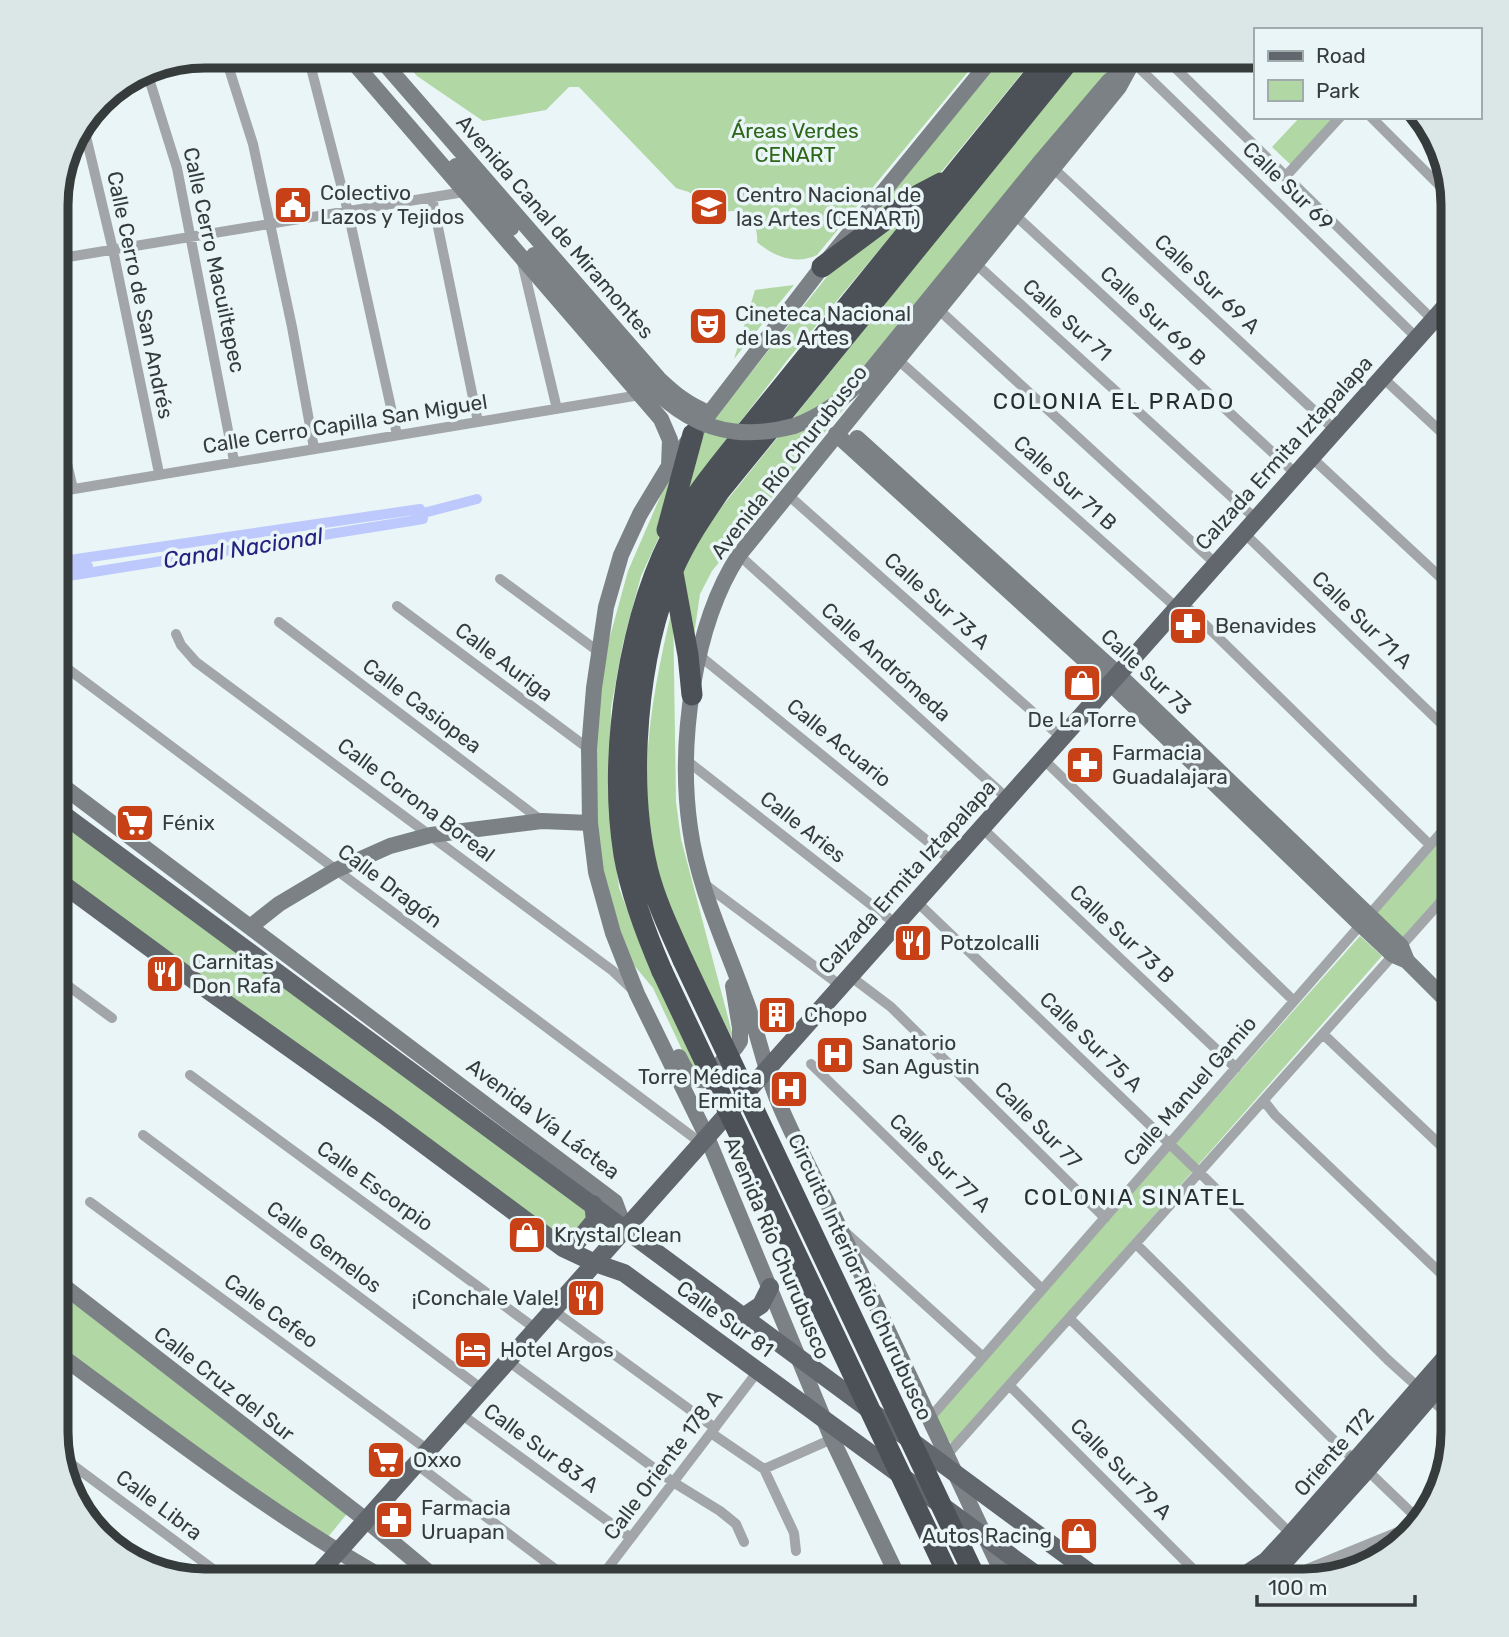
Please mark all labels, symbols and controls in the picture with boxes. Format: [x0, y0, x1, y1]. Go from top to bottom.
legend [1254, 28, 1481, 119]
text: Road [1316, 43, 1366, 68]
text: Park [1316, 78, 1360, 103]
street label: Avenida Canal de Miramontes [451, 110, 659, 344]
park label: Áreas Verdes CENART [731, 118, 859, 167]
street label: Calle Sur 69 [1238, 136, 1339, 235]
street label: Calle Cerro Macuiltepec [178, 145, 251, 375]
street label: Calle Cerro de San Andrés [102, 169, 179, 421]
place label: Colectivo Lazos y Tejidos [320, 180, 465, 229]
place label: Centro Nacional de las Artes (CENART) [736, 182, 921, 231]
public building icon: Colectivo Lazos y Tejidos [272, 184, 314, 226]
school or university icon: Centro Nacional de las Artes (CENART) [688, 186, 730, 228]
street label: Calle Sur 69 A [1150, 229, 1265, 339]
street label: Calle Sur 69 B [1095, 260, 1211, 371]
street label: Calle Sur 71 [1018, 273, 1117, 366]
place label: Cineteca Nacional de las Artes [735, 301, 911, 350]
theatre icon: Cineteca Nacional de las Artes [687, 305, 729, 347]
street label: Calzada Ermita Iztapalapa [1190, 350, 1377, 555]
street label: Avenida Río Churubusco [705, 360, 872, 564]
district label: COLONIA EL PRADO [993, 387, 1235, 415]
street label: Calle Cerro Capilla San Miguel [201, 389, 489, 458]
street label: Calle Sur 71 B [1009, 430, 1122, 535]
water label: Canal Nacional [161, 521, 325, 574]
street label: Calle Sur 73 A [880, 547, 995, 654]
street label: Calle Sur 71 A [1307, 566, 1418, 674]
street label: Calle Andrómeda [816, 597, 956, 726]
pharmacy icon: Benavides [1167, 605, 1209, 647]
place label: Benavides [1215, 613, 1317, 638]
street label: Calle Auriga [450, 617, 558, 706]
street label: Calle Sur 73 [1096, 623, 1197, 720]
street label: Calle Casiopea [358, 653, 487, 758]
shop icon: De La Torre [1061, 662, 1103, 704]
street label: Calle Acuario [782, 693, 897, 792]
place label: De La Torre [1027, 707, 1137, 732]
street label: Calle Corona Boreal [333, 732, 500, 867]
place label: Farmacia Guadalajara [1112, 740, 1228, 789]
pharmacy icon: Farmacia Guadalajara [1064, 744, 1106, 786]
street label: Calzada Ermita Iztapalapa [813, 774, 1000, 979]
street label: Calle Aries [756, 785, 851, 868]
supermarket icon: Fénix [114, 802, 156, 844]
place label: Fénix [162, 810, 215, 835]
street label: Calle Dragón [333, 838, 447, 933]
street label: Calle Sur 73 B [1065, 879, 1180, 988]
restaurant icon: Potzolcalli [892, 922, 934, 964]
place label: Potzolcalli [940, 930, 1040, 955]
place label: Carnitas Don Rafa [192, 949, 281, 998]
restaurant icon: Carnitas Don Rafa [144, 953, 186, 995]
street label: Calle Sur 75 A [1035, 986, 1148, 1097]
building icon: Chopo [756, 994, 798, 1036]
place label: Chopo [804, 1002, 867, 1027]
street label: Calle Manuel Gamio [1118, 1011, 1261, 1171]
place label: Sanatorio San Agustin [862, 1030, 980, 1079]
hospital icon: Sanatorio San Agustin [814, 1034, 856, 1076]
street label: Avenida Vía Láctea [462, 1053, 625, 1184]
place label: Torre Médica Ermita [638, 1064, 762, 1113]
hospital icon: Torre Médica Ermita [768, 1068, 810, 1110]
street label: Calle Sur 77 [990, 1076, 1087, 1173]
street label: Calle Sur 77 A [884, 1108, 996, 1217]
street label: Circuito Interior Río Churubusco [783, 1130, 938, 1424]
street label: Avenida Río Churubusco [719, 1133, 836, 1363]
street label: Calle Escorpio [312, 1135, 438, 1236]
district label: COLONIA SINATEL [1024, 1183, 1246, 1211]
street label: Calle Gemelos [262, 1195, 387, 1298]
shop icon: Krystal Clean [506, 1214, 548, 1256]
place label: Krystal Clean [554, 1222, 682, 1247]
street label: Calle Cefeo [219, 1268, 323, 1353]
street label: Calle Sur 81 [672, 1275, 779, 1362]
restaurant icon: ¡Conchale Vale! [565, 1277, 607, 1319]
place label: ¡Conchale Vale! [412, 1285, 559, 1310]
street label: Calle Cruz del Sur [149, 1321, 300, 1446]
hotel icon: Hotel Argos [452, 1329, 494, 1371]
place label: Hotel Argos [500, 1337, 614, 1362]
street label: Calle Oriente 178 A [598, 1385, 727, 1545]
street label: Calle Sur 83 A [479, 1398, 604, 1498]
street label: Oriente 172 [1288, 1402, 1379, 1501]
street label: Calle Sur 79 A [1066, 1413, 1177, 1524]
supermarket icon: Oxxo [365, 1439, 407, 1481]
place label: Oxxo [413, 1447, 462, 1472]
street label: Calle Libra [111, 1464, 207, 1545]
place label: Farmacia Uruapan [421, 1495, 511, 1544]
pharmacy icon: Farmacia Uruapan [373, 1499, 415, 1541]
shop icon: Autos Racing [1058, 1515, 1100, 1557]
place label: Autos Racing [922, 1523, 1052, 1548]
scale bar [1257, 1564, 1414, 1608]
text: 100 m [1268, 1575, 1327, 1600]

